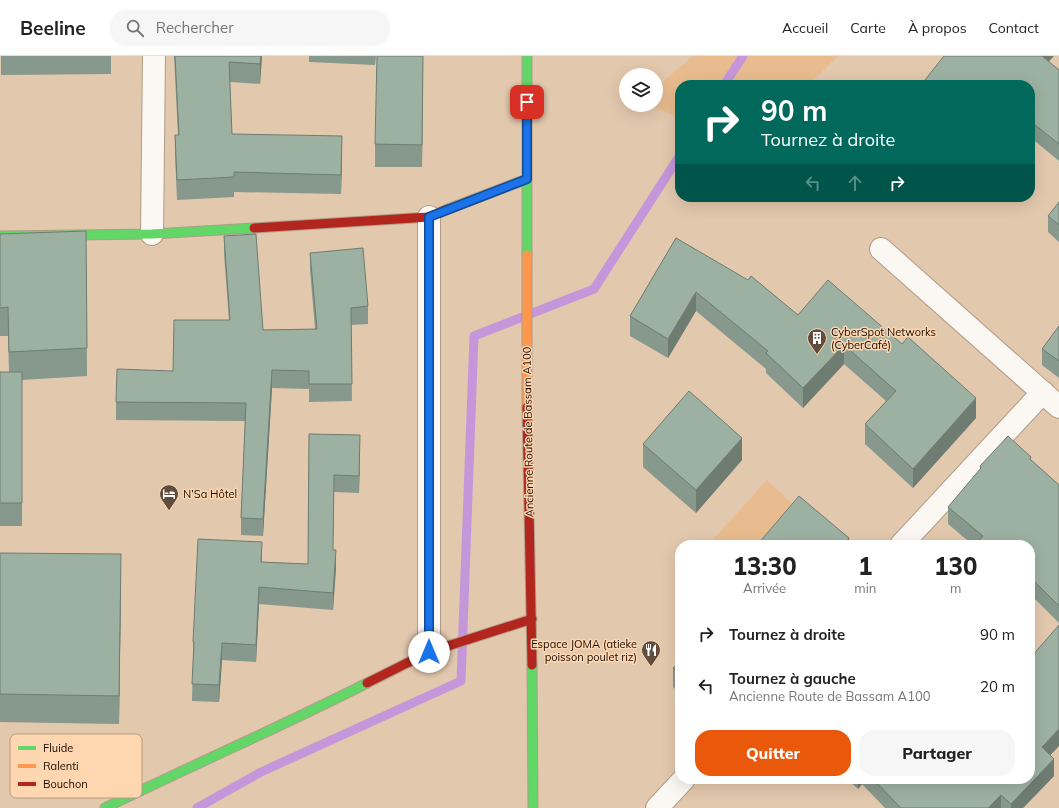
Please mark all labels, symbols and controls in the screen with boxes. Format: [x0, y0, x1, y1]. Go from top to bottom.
search box [110, 10, 390, 46]
text: Beeline [20, 16, 86, 40]
icon: search [124, 17, 146, 39]
text: Rechercher [156, 18, 234, 37]
text: Accueil [782, 19, 828, 37]
text: Carte [850, 19, 886, 37]
text: À propos [908, 19, 967, 37]
text: Contact [989, 19, 1039, 37]
map controls [619, 68, 663, 112]
button: layers [619, 68, 663, 112]
pin [510, 85, 544, 119]
icon: arrive [516, 91, 538, 113]
text: 90 m [761, 93, 827, 128]
icon: right [695, 96, 747, 148]
text: Tournez à droite [761, 128, 895, 151]
icon: left [802, 172, 824, 194]
icon: ahead [844, 172, 866, 194]
icon: right [886, 172, 908, 194]
place label: CyberSpot Networks (CyberCafé) [831, 325, 936, 352]
building icon: CyberSpot Networks (CyberCafé) [806, 327, 828, 355]
street label: Ancienne Route de Bassam A100 [520, 346, 536, 517]
hotel icon: N’Sa Hôtel [158, 483, 180, 511]
place label: N’Sa Hôtel [183, 487, 237, 501]
text: 13:30 [733, 551, 797, 581]
text: 1 [858, 551, 873, 581]
text: 130 [934, 551, 977, 581]
text: Arrivée [743, 580, 786, 596]
text: min [854, 580, 876, 596]
text: m [950, 580, 961, 596]
icon: right [695, 623, 717, 645]
text: Tournez à droite [729, 625, 845, 644]
text: 90 m [980, 625, 1015, 644]
position arrow [408, 631, 450, 673]
place label: Espace JOMA (atieke poisson poulet riz) [531, 637, 637, 664]
restaurant icon: Espace JOMA (atieke poisson poulet riz) [640, 639, 662, 667]
text: Tournez à gauche [729, 669, 856, 688]
icon: left [695, 675, 717, 697]
text: 20 m [980, 677, 1015, 696]
text: Ancienne Route de Bassam A100 [729, 688, 931, 704]
button: Quitter [695, 730, 851, 776]
button: Partager [859, 730, 1015, 776]
legend [10, 734, 142, 798]
text: Fluide [43, 741, 73, 755]
text: Ralenti [43, 759, 79, 773]
text: Bouchon [43, 777, 88, 791]

